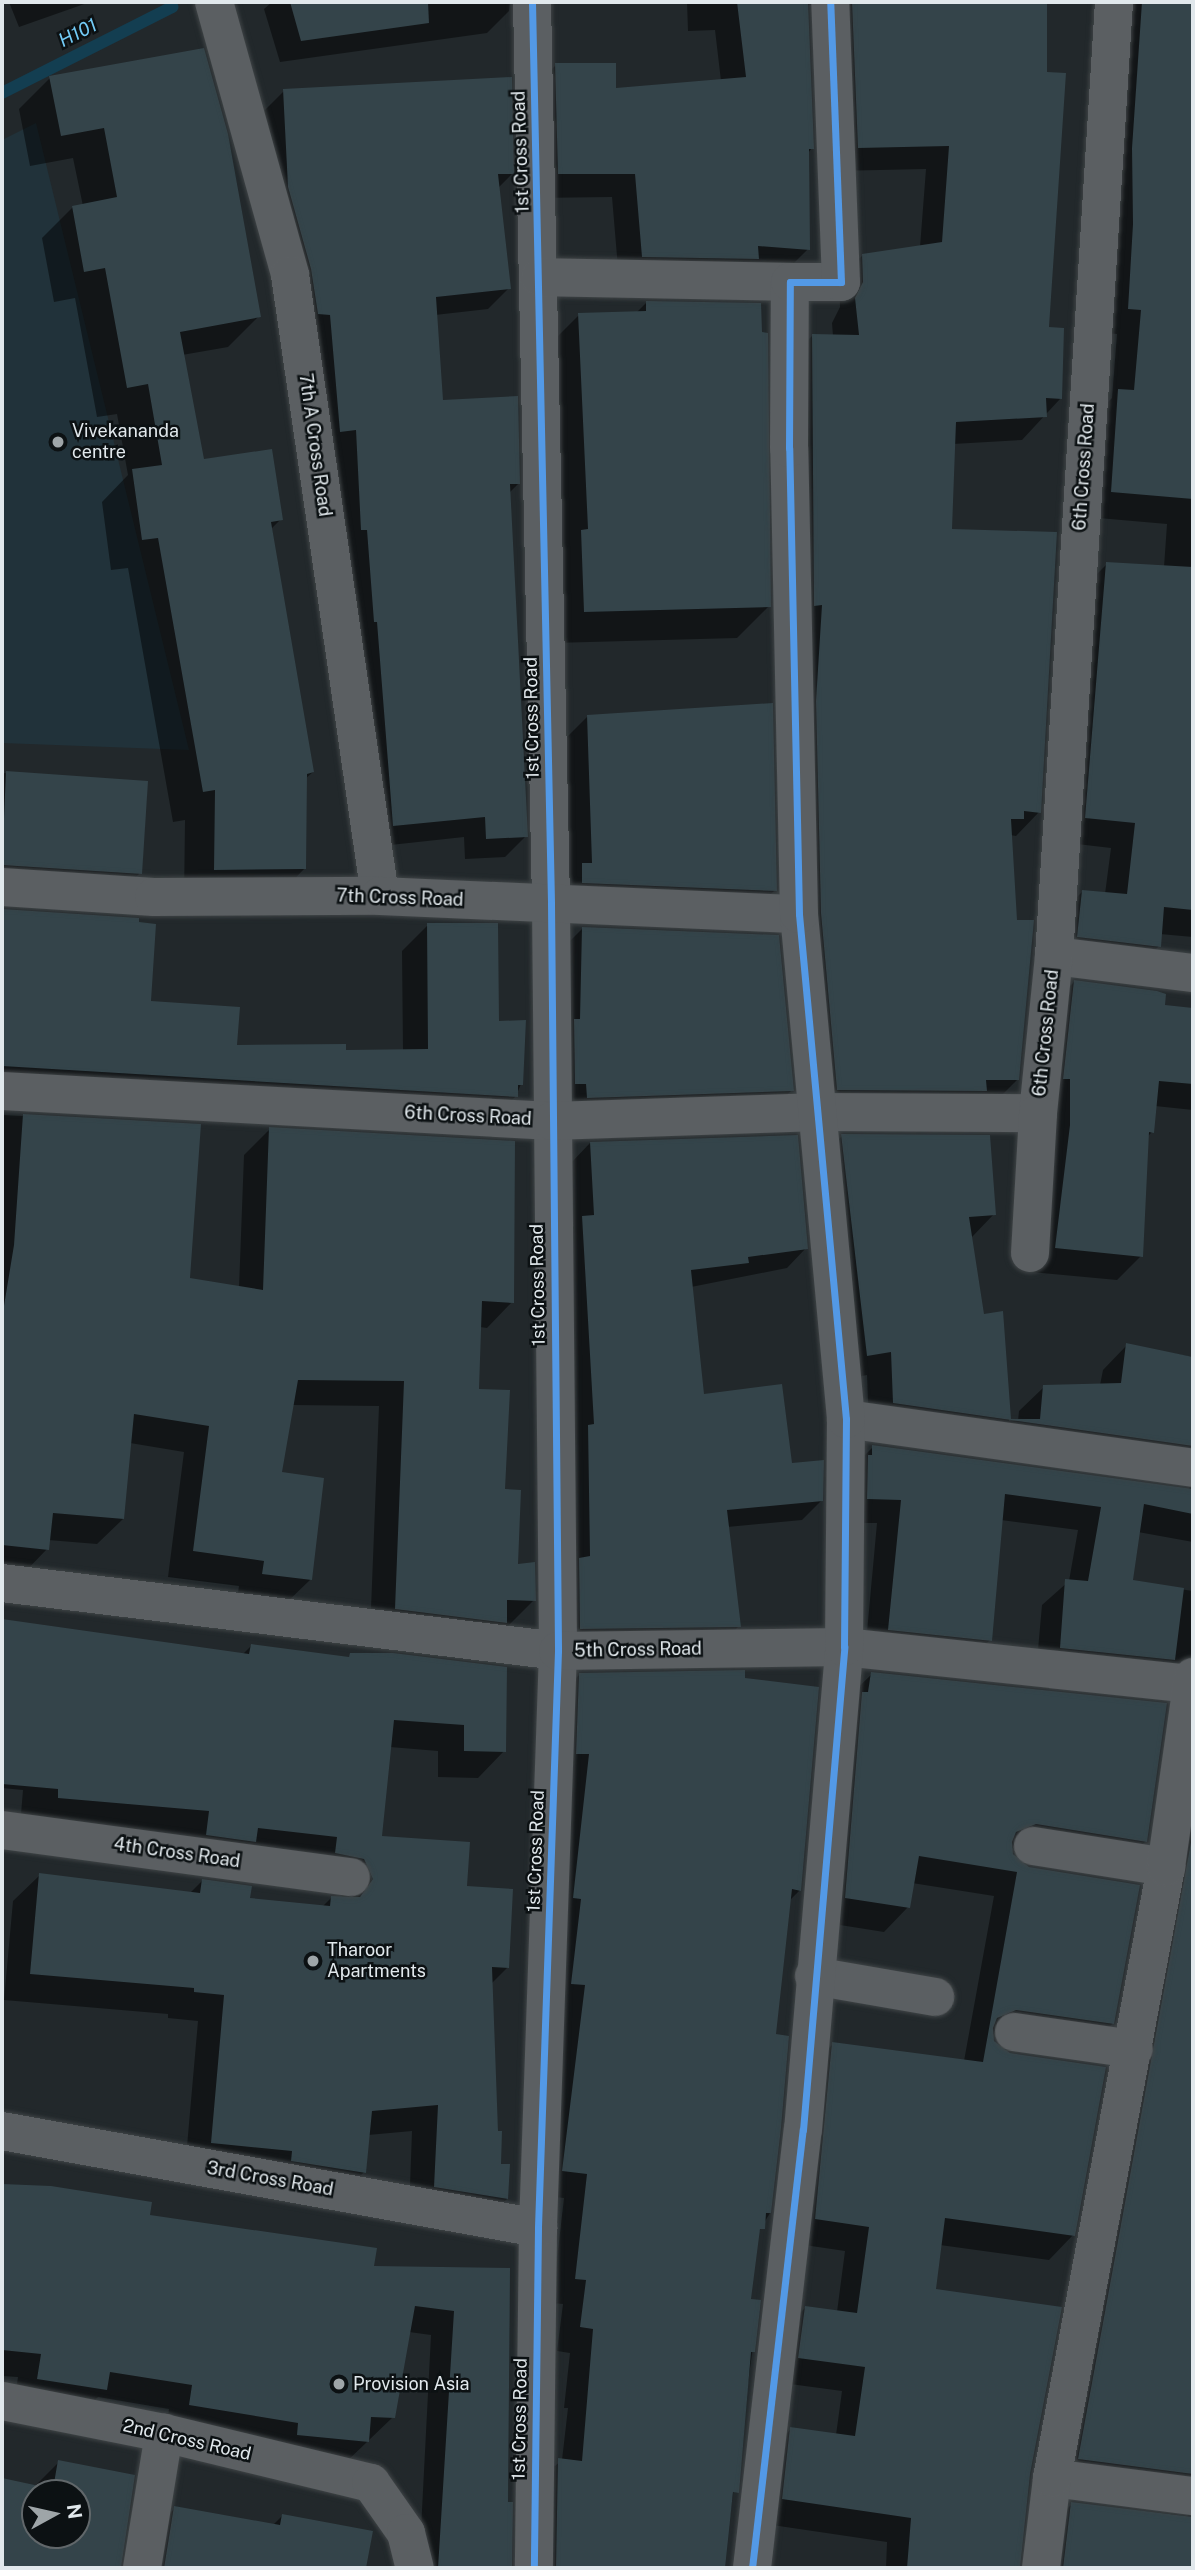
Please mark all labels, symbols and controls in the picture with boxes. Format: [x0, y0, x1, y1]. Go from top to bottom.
water label: H101 [55, 14, 101, 52]
street label: 1st Cross Road [508, 91, 534, 213]
street label: 7th A Cross Road [294, 372, 336, 518]
street label: 6th Cross Road [1069, 403, 1099, 531]
place label: Vivekananda centre [72, 421, 179, 464]
marker: Vivekananda centre [50, 434, 66, 450]
street label: 1st Cross Road [520, 657, 544, 779]
street label: 7th Cross Road [336, 885, 464, 911]
street label: 6th Cross Road [1029, 968, 1063, 1098]
street label: 6th Cross Road [404, 1102, 532, 1130]
street label: 1st Cross Road [526, 1224, 550, 1346]
street label: 5th Cross Road [574, 1638, 702, 1662]
street label: 1st Cross Road [523, 1790, 549, 1912]
street label: 4th Cross Road [112, 1833, 242, 1873]
place label: Tharoor Apartments [327, 1940, 426, 1982]
marker: Tharoor Apartments [305, 1953, 321, 1969]
street label: 3rd Cross Road [205, 2157, 335, 2201]
street label: 1st Cross Road [508, 2358, 532, 2480]
place label: Provision Asia [353, 2373, 469, 2395]
marker: Provision Asia [331, 2376, 347, 2392]
street label: 2nd Cross Road [121, 2415, 253, 2465]
north arrow [21, 2479, 91, 2549]
text: N [63, 2502, 87, 2520]

